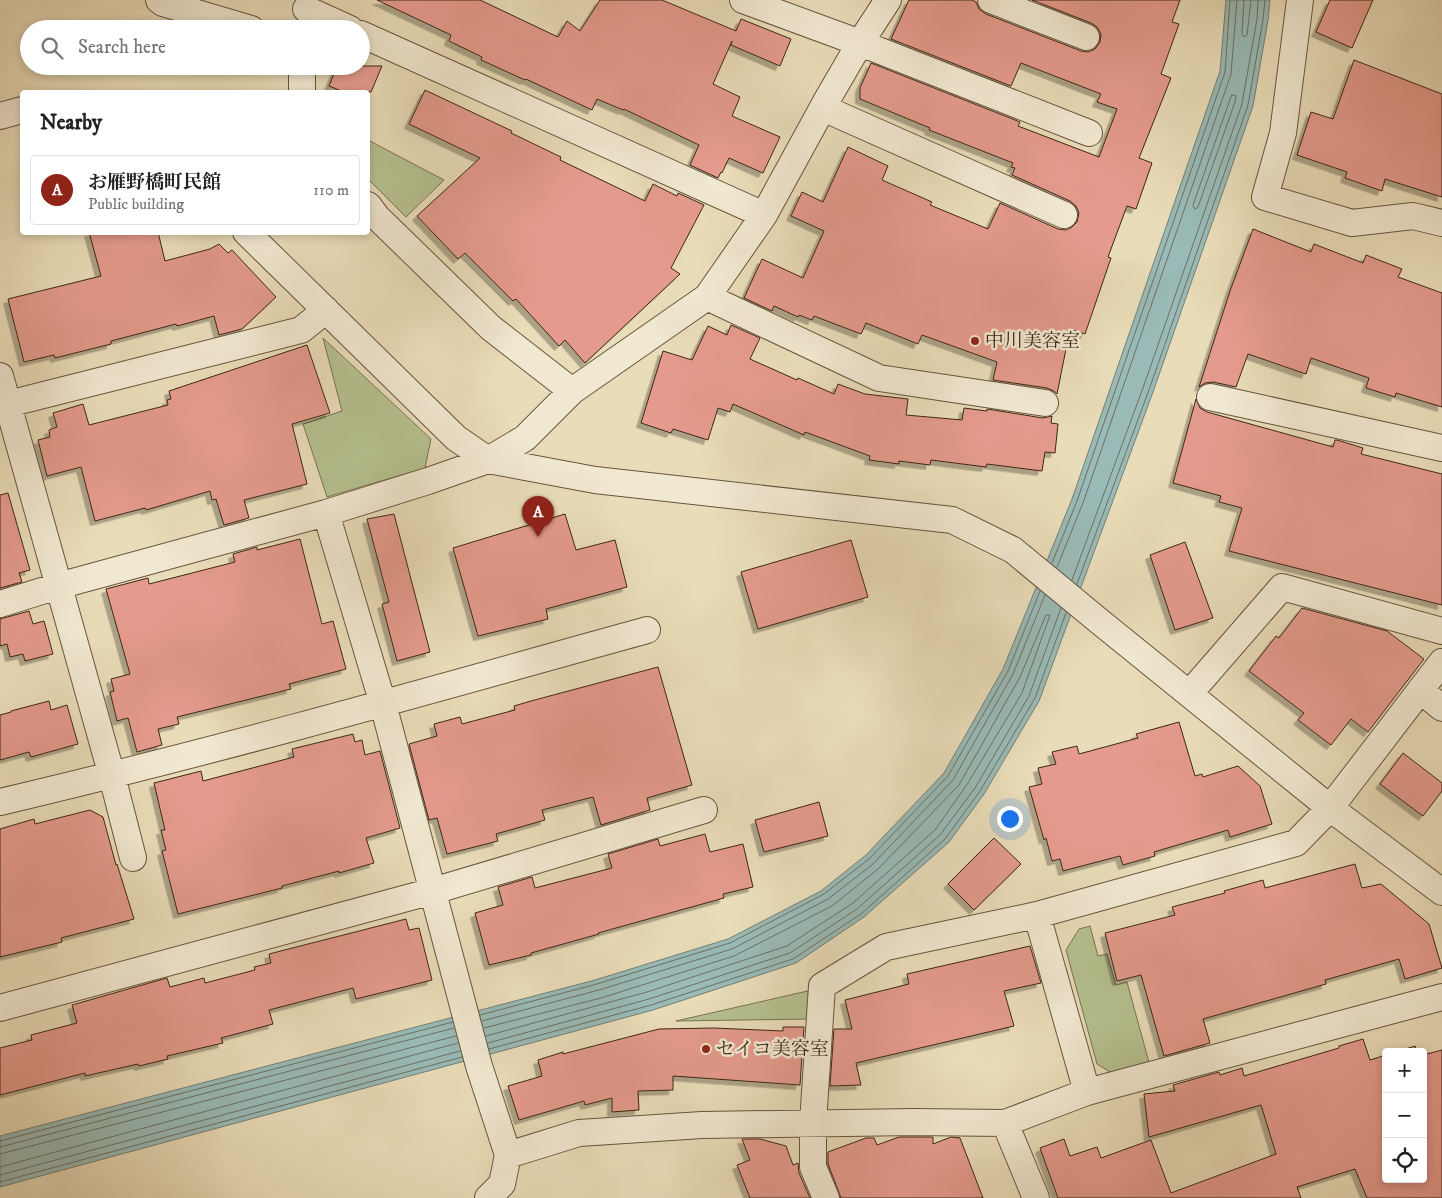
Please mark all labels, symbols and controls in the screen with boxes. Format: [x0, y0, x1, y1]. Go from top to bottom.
search box [20, 20, 370, 75]
icon: search [38, 34, 66, 62]
text: Search here [78, 36, 166, 59]
text: Nearby [40, 110, 102, 136]
text: お雁野橋町民館 [88, 171, 221, 194]
text: A [52, 180, 62, 200]
text: 110 m [313, 180, 349, 200]
text: Public building [88, 194, 184, 214]
place label: 中川美容室 [985, 330, 1080, 353]
marker: 中川美容室 [969, 335, 981, 347]
pin: A [522, 496, 554, 537]
your location [997, 806, 1023, 832]
place label: セイコ美容室 [716, 1038, 829, 1061]
marker: セイコ美容室 [700, 1043, 712, 1055]
map controls [1382, 1048, 1427, 1183]
button: + [1382, 1048, 1427, 1093]
button: − [1382, 1093, 1427, 1138]
button: locate [1382, 1138, 1427, 1183]

